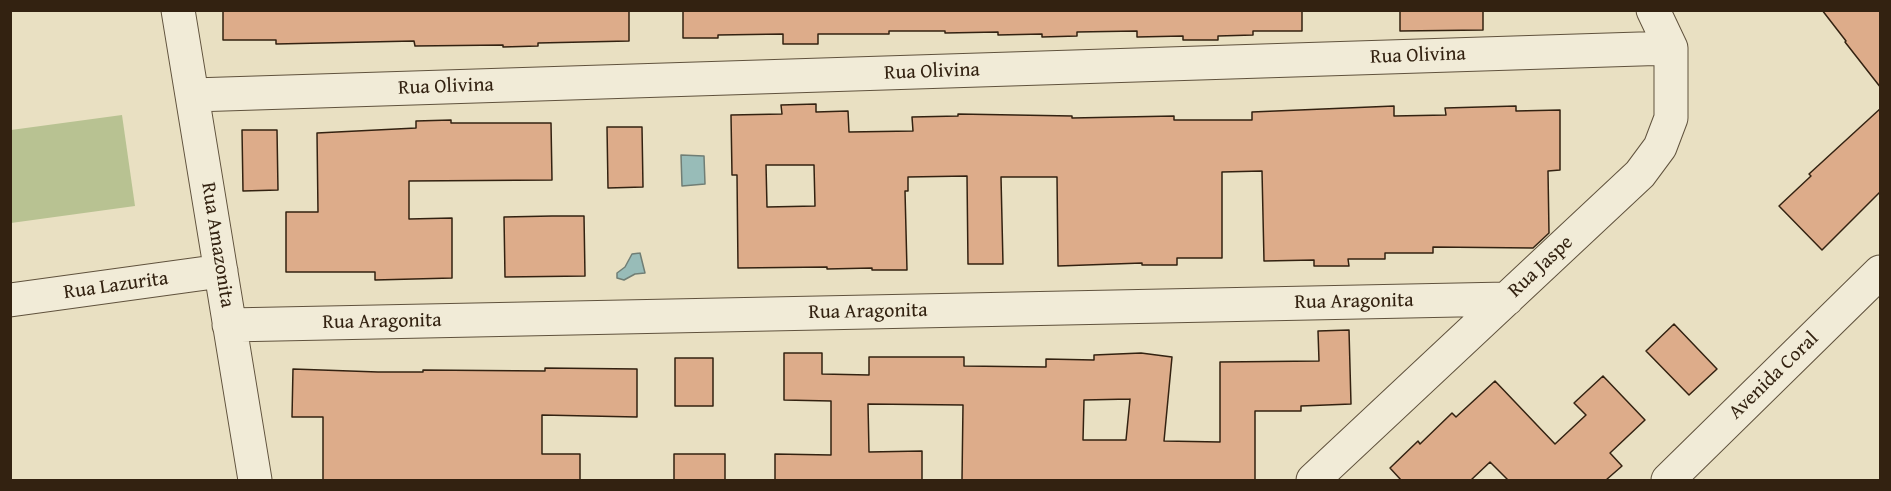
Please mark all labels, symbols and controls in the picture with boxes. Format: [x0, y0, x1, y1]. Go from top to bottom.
street label: Rua Olivina [1370, 42, 1466, 70]
street label: Rua Olivina [884, 58, 980, 86]
street label: Rua Olivina [398, 73, 494, 101]
street label: Rua Amazonita [195, 181, 239, 309]
street label: Rua Jaspe [1504, 231, 1578, 303]
street label: Rua Lazurita [62, 267, 170, 305]
street label: Rua Aragonita [1294, 289, 1414, 315]
street label: Rua Aragonita [808, 299, 928, 325]
street label: Rua Aragonita [322, 309, 442, 335]
street label: Avenida Coral [1724, 327, 1824, 425]

